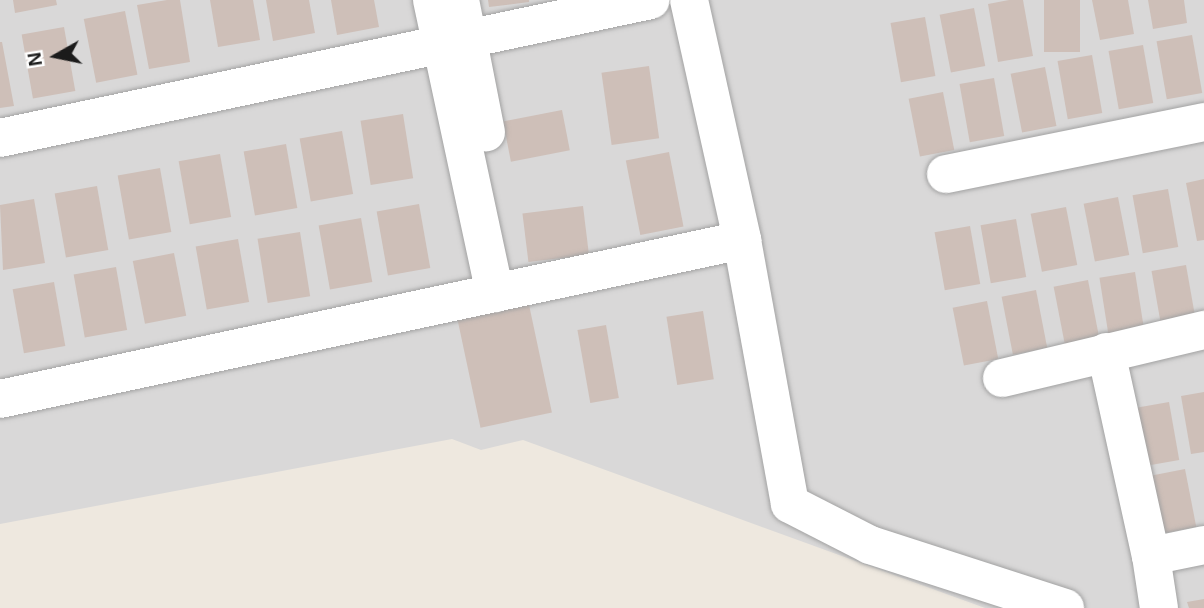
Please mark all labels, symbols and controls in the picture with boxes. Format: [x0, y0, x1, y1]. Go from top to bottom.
north arrow [21, 21, 91, 91]
text: N [23, 51, 46, 68]

